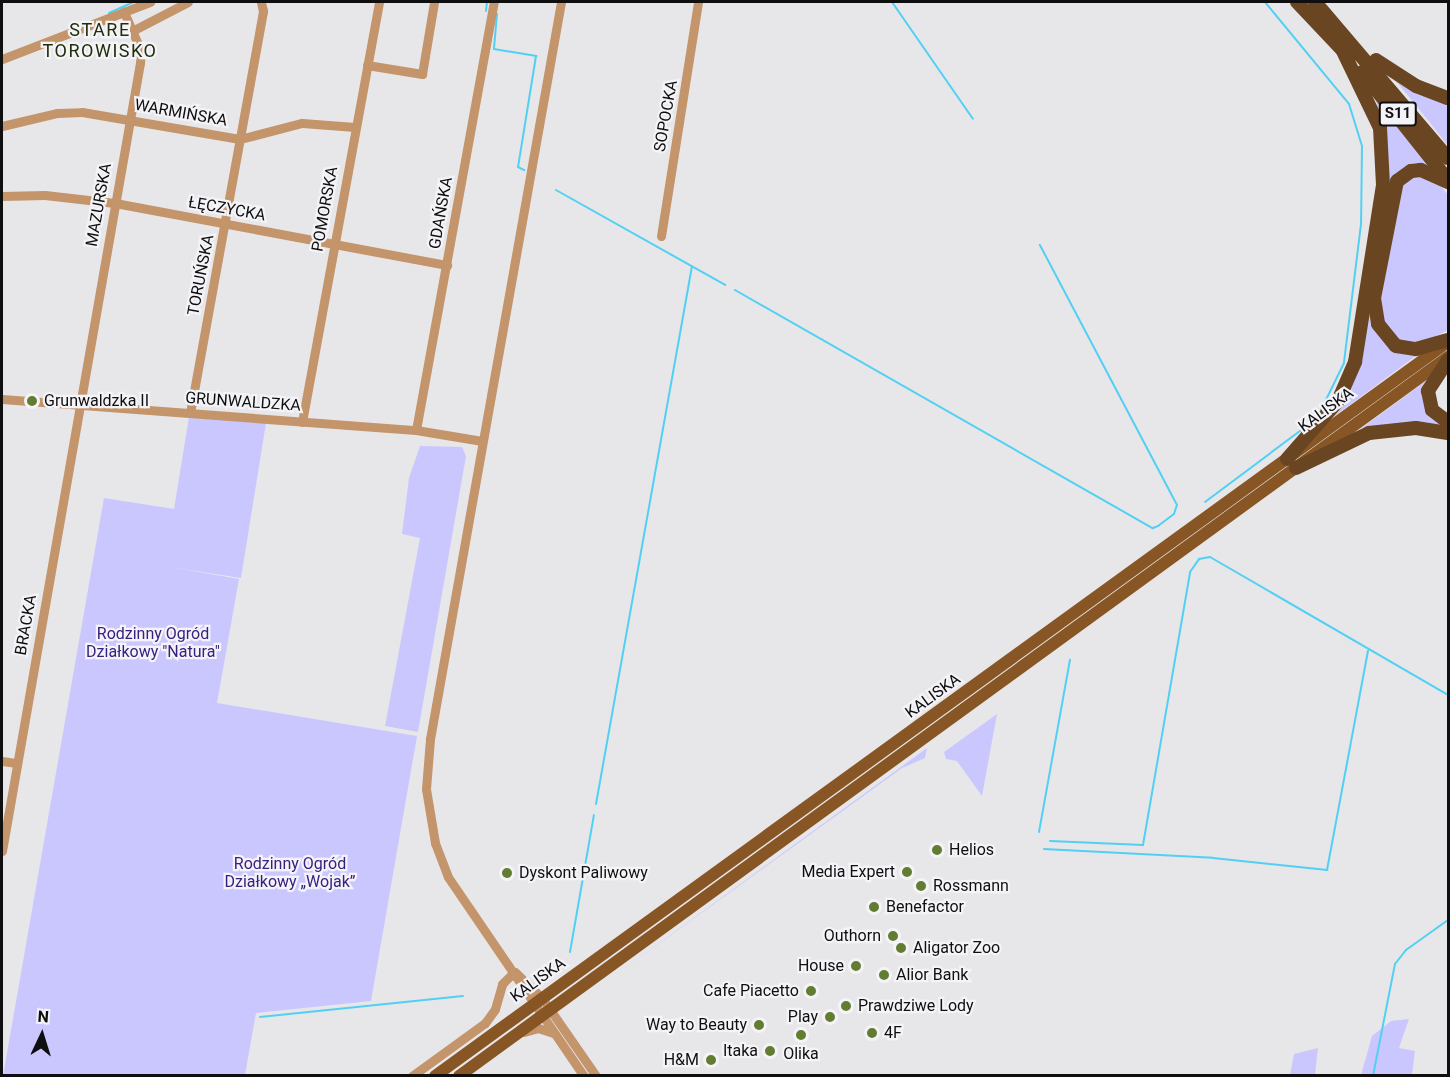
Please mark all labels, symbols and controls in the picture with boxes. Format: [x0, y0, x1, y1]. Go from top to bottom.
district label: STARE TOROWISKO [43, 20, 157, 63]
street label: SOPOCKA [650, 79, 682, 153]
street label: WARMIŃSKA [133, 95, 229, 131]
road number: S11 [1378, 102, 1418, 126]
street label: MAZURSKA [82, 162, 116, 248]
street label: POMORSKA [308, 165, 342, 253]
street label: GDAŃSKA [425, 175, 457, 251]
street label: ŁĘCZYCKA [187, 193, 267, 225]
street label: TORUŃSKA [184, 233, 218, 317]
street label: KALISKA [1295, 384, 1357, 436]
street label: GRUNWALDZKA [185, 388, 301, 416]
place label: Grunwaldzka II [44, 391, 149, 411]
marker: Grunwaldzka II [25, 394, 39, 408]
street label: BRACKA [11, 593, 41, 657]
park label: Rodzinny Ogród Działkowy "Natura" [86, 624, 220, 662]
street label: KALISKA [902, 670, 964, 722]
place label: Helios [949, 840, 994, 860]
marker: Helios [930, 843, 944, 857]
park label: Rodzinny Ogród Działkowy „Wojak” [224, 854, 356, 892]
place label: Media Expert [801, 862, 895, 882]
place label: Dyskont Paliwowy [519, 863, 648, 883]
marker: Media Expert [900, 865, 914, 879]
marker: Dyskont Paliwowy [500, 866, 514, 880]
place label: Rossmann [933, 876, 1009, 896]
marker: Rossmann [914, 879, 928, 893]
place label: Benefactor [886, 897, 964, 917]
marker: Benefactor [867, 900, 881, 914]
place label: Outhorn [824, 926, 881, 946]
marker: Outhorn [886, 929, 900, 943]
place label: Aligator Zoo [913, 938, 1000, 958]
marker: Aligator Zoo [894, 941, 908, 955]
street label: KALISKA [507, 954, 569, 1006]
place label: House [798, 956, 844, 976]
marker: House [849, 959, 863, 973]
place label: Alior Bank [896, 965, 968, 985]
marker: Alior Bank [877, 968, 891, 982]
place label: Cafe Piacetto [703, 981, 799, 1001]
marker: Cafe Piacetto [804, 984, 818, 998]
place label: Prawdziwe Lody [858, 996, 974, 1016]
marker: Prawdziwe Lody [839, 999, 853, 1013]
north arrow [12, 1005, 72, 1065]
text: N [37, 1007, 50, 1026]
place label: Play [788, 1007, 818, 1027]
marker: Play [823, 1010, 837, 1024]
place label: Way to Beauty [646, 1015, 747, 1035]
marker: Way to Beauty [752, 1018, 766, 1032]
place label: 4F [884, 1023, 902, 1043]
marker: 4F [865, 1026, 879, 1040]
marker: Olika [794, 1028, 808, 1042]
place label: Itaka [723, 1041, 758, 1061]
marker: Itaka [763, 1044, 777, 1058]
place label: Olika [783, 1044, 819, 1064]
place label: H&M [664, 1050, 699, 1070]
marker: H&M [704, 1053, 718, 1067]

